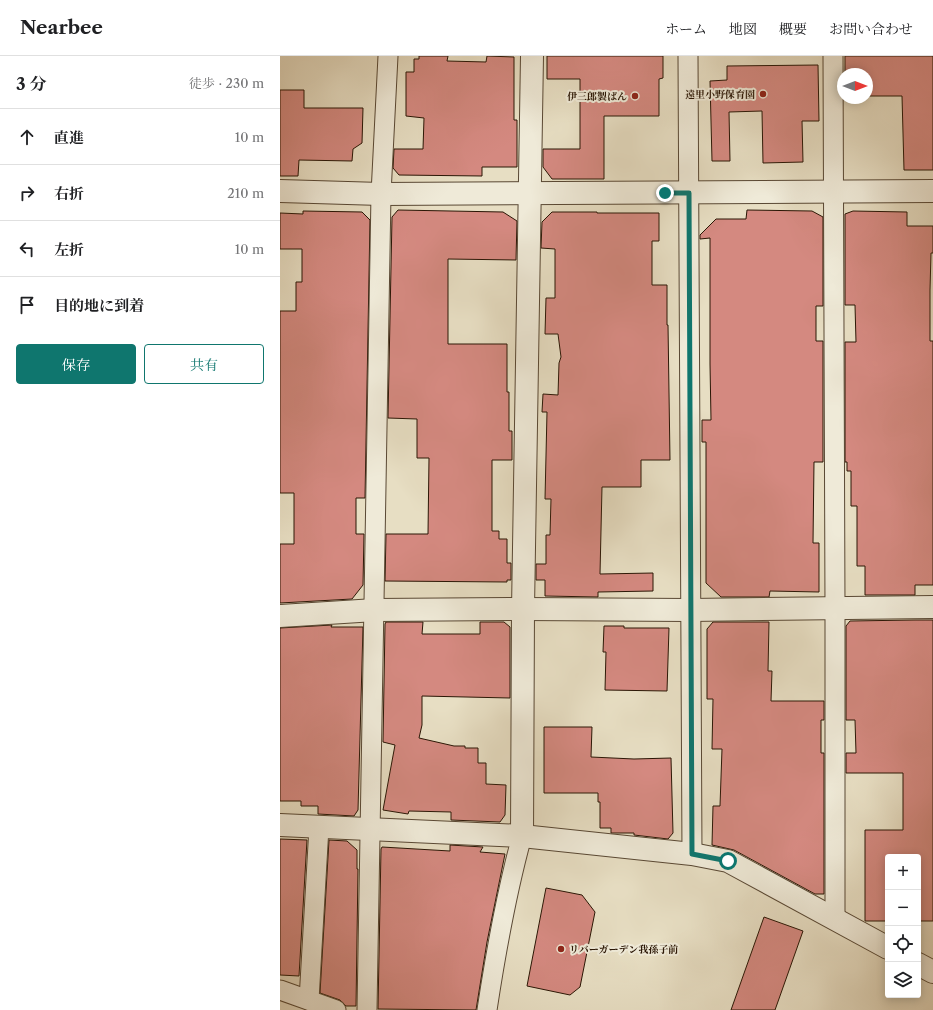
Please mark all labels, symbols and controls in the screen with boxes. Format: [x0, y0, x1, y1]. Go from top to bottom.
text: Nearbee [20, 16, 103, 39]
text: ホーム [665, 20, 707, 38]
text: 地図 [729, 20, 757, 38]
text: 概要 [779, 20, 807, 38]
text: お問い合わせ [829, 20, 913, 38]
north arrow [837, 68, 873, 104]
text: 3 分 [16, 74, 47, 94]
text: 徒歩 · 230 m [189, 75, 264, 91]
place label: 遠里小野保育園 [685, 88, 755, 101]
marker: 遠里小野保育園 [758, 89, 768, 99]
place label: 伊三郎製ぱん [567, 90, 627, 103]
marker: 伊三郎製ぱん [630, 91, 640, 101]
icon: ahead [16, 126, 38, 148]
text: 直進 [54, 128, 84, 147]
text: 10 m [235, 129, 264, 145]
icon: right [16, 182, 38, 204]
text: 右折 [54, 184, 84, 203]
route end [656, 184, 674, 202]
text: 210 m [227, 185, 264, 201]
icon: left [16, 238, 38, 260]
text: 左折 [54, 240, 84, 259]
text: 10 m [235, 241, 264, 257]
icon: arrive [16, 294, 38, 316]
text: 目的地に到着 [54, 296, 144, 315]
button: 保存 [16, 344, 136, 384]
button: 共有 [144, 344, 264, 384]
route start [719, 852, 737, 870]
map controls [885, 854, 921, 998]
button: + [885, 854, 921, 890]
button: − [885, 890, 921, 926]
button: locate [885, 926, 921, 962]
place label: リバーガーデン我孫子前 [569, 943, 678, 956]
marker: リバーガーデン我孫子前 [556, 944, 566, 954]
button: layers [885, 962, 921, 998]

